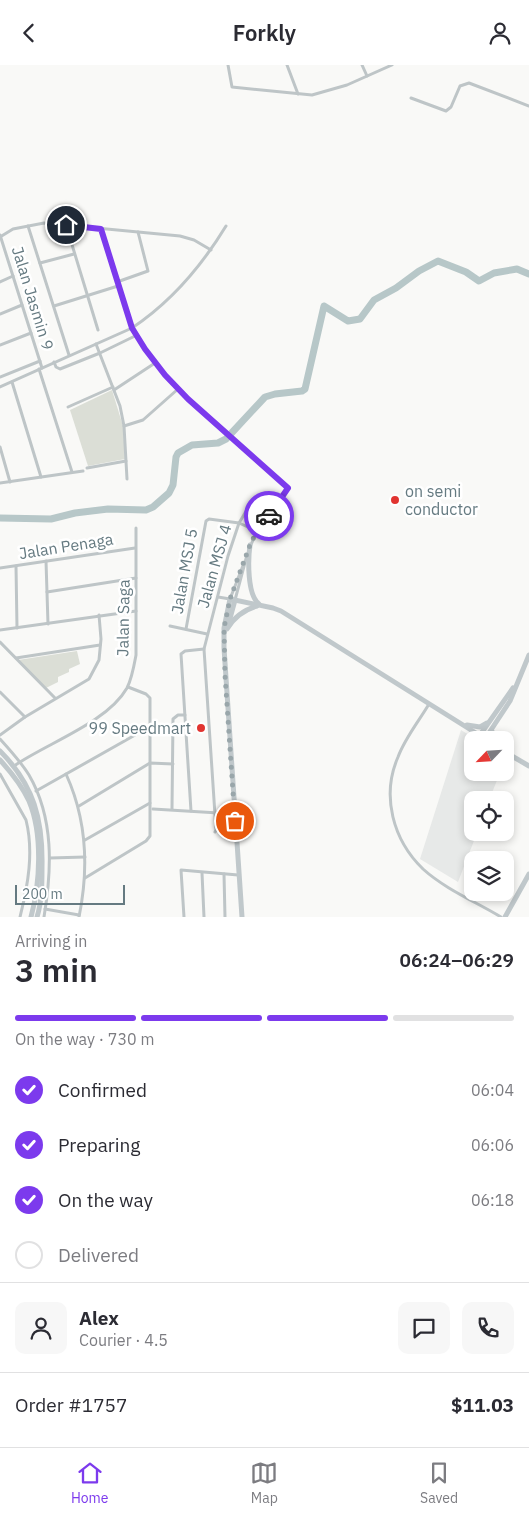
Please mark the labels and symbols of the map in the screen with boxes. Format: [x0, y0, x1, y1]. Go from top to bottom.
pin [45, 204, 87, 246]
street label: Jalan Jasmin 9 [8, 244, 58, 352]
place label: on semi conductor [405, 481, 478, 519]
courier [244, 491, 294, 541]
marker: on semi conductor [389, 494, 401, 506]
street label: Jalan MSJ 4 [192, 522, 236, 610]
street label: Jalan MSJ 5 [167, 527, 201, 615]
street label: Jalan Penaga [17, 529, 115, 563]
street label: Jalan Saga [112, 579, 134, 657]
place label: 99 Speedmart [89, 718, 191, 738]
marker: 99 Speedmart [195, 722, 207, 734]
north arrow [464, 731, 514, 781]
pin [214, 800, 256, 842]
scale bar [15, 882, 125, 905]

